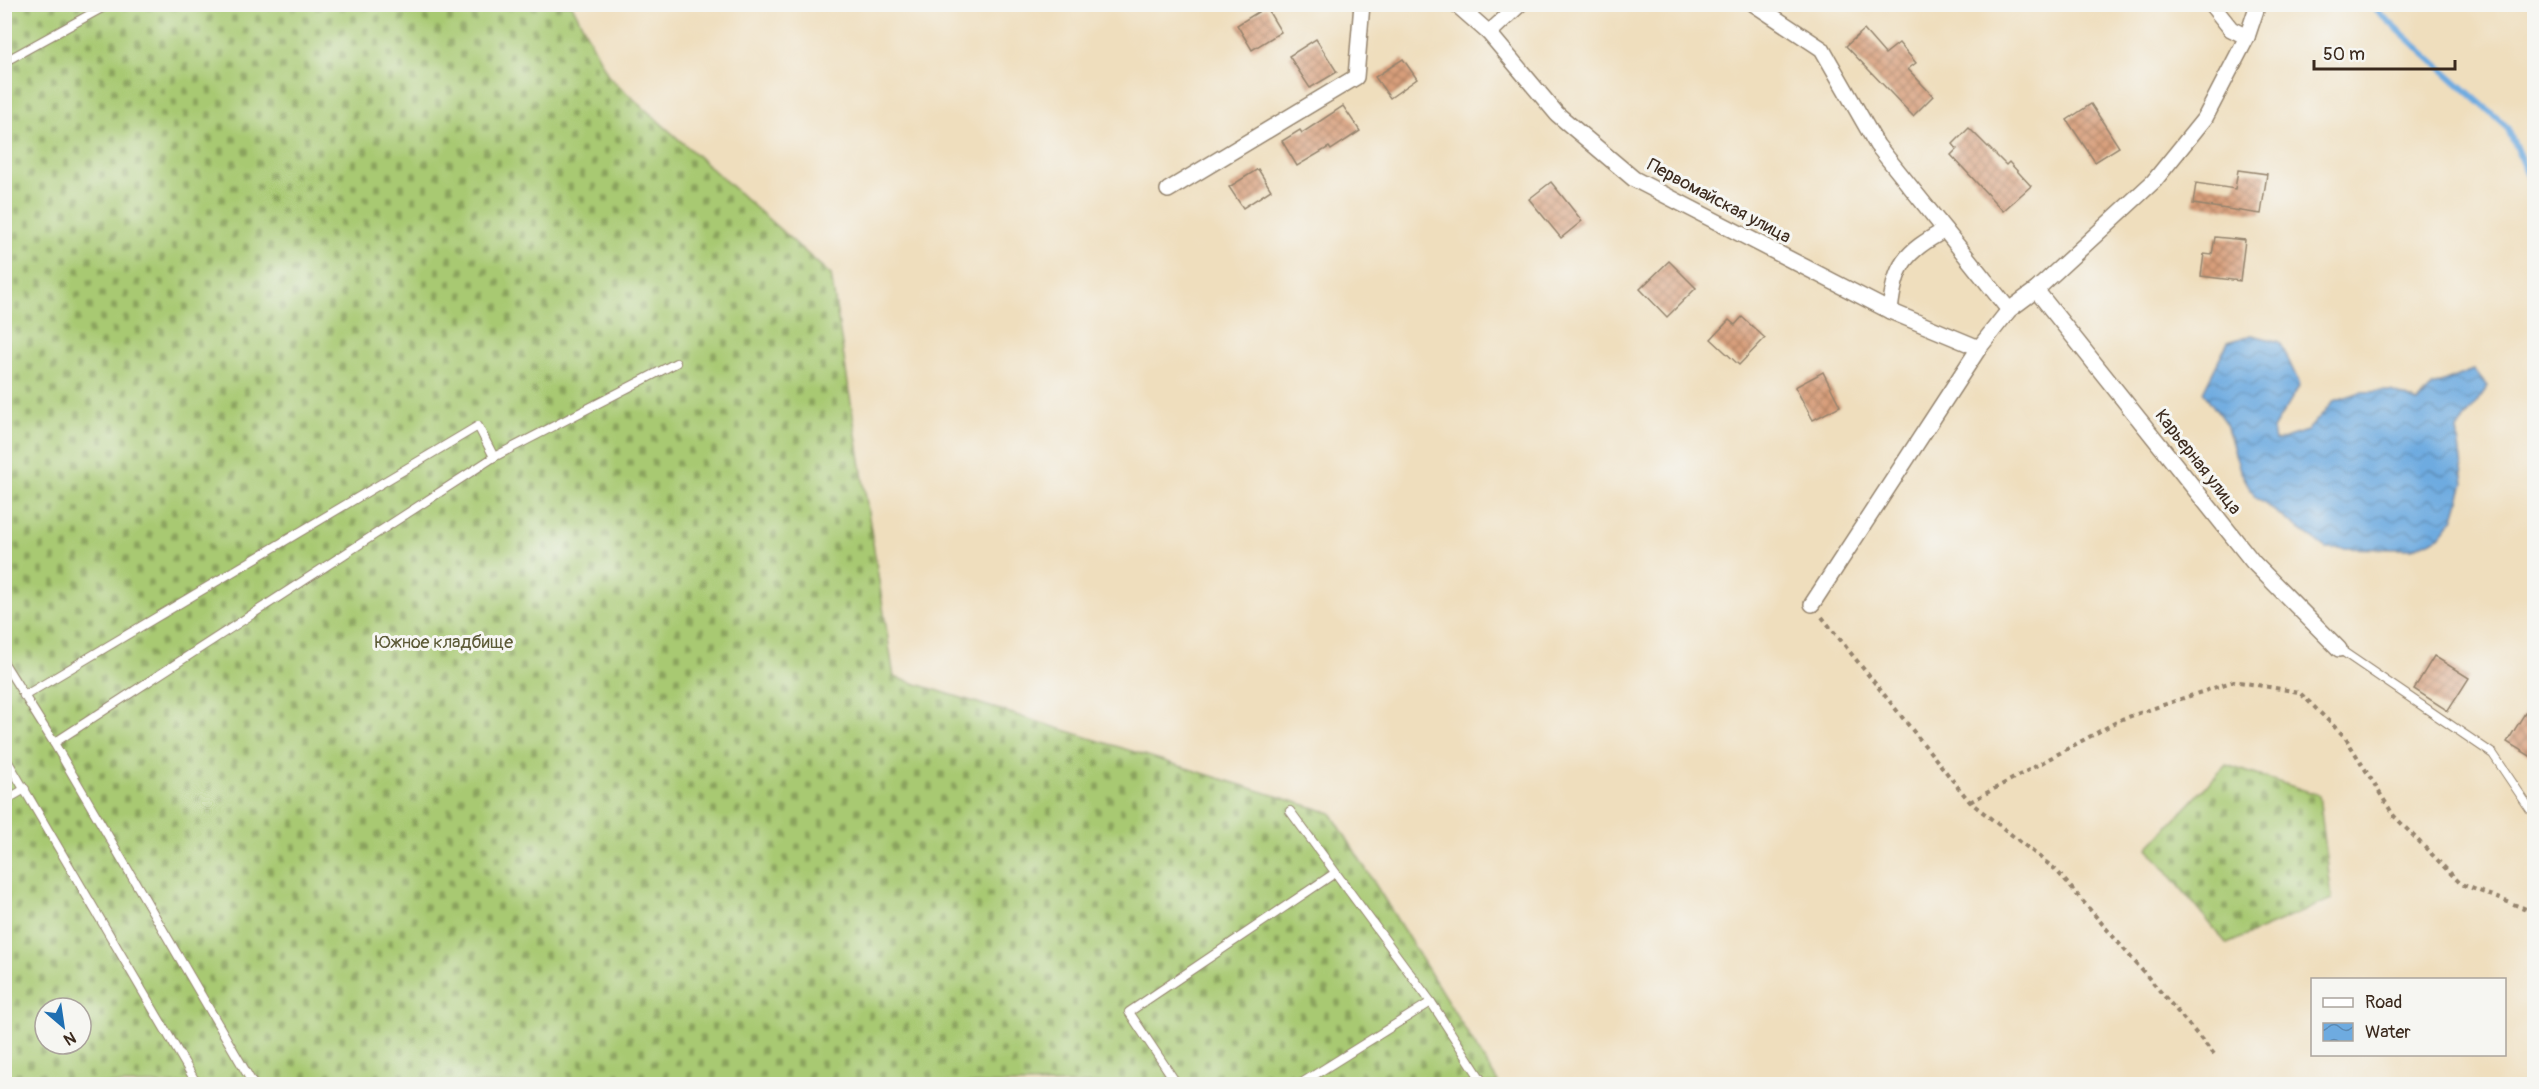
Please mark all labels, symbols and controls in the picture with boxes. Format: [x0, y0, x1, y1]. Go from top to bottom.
scale bar [2314, 33, 2455, 71]
text: 50 m [2323, 43, 2365, 66]
street label: Первомайская улица [1643, 153, 1795, 249]
street label: Карьерная улица [2150, 405, 2246, 519]
park label: Южное кладбище [375, 631, 513, 654]
legend [2311, 978, 2506, 1056]
text: Road [2365, 991, 2402, 1014]
north arrow [33, 996, 93, 1056]
text: Water [2365, 1021, 2411, 1044]
text: N [60, 1027, 79, 1050]

